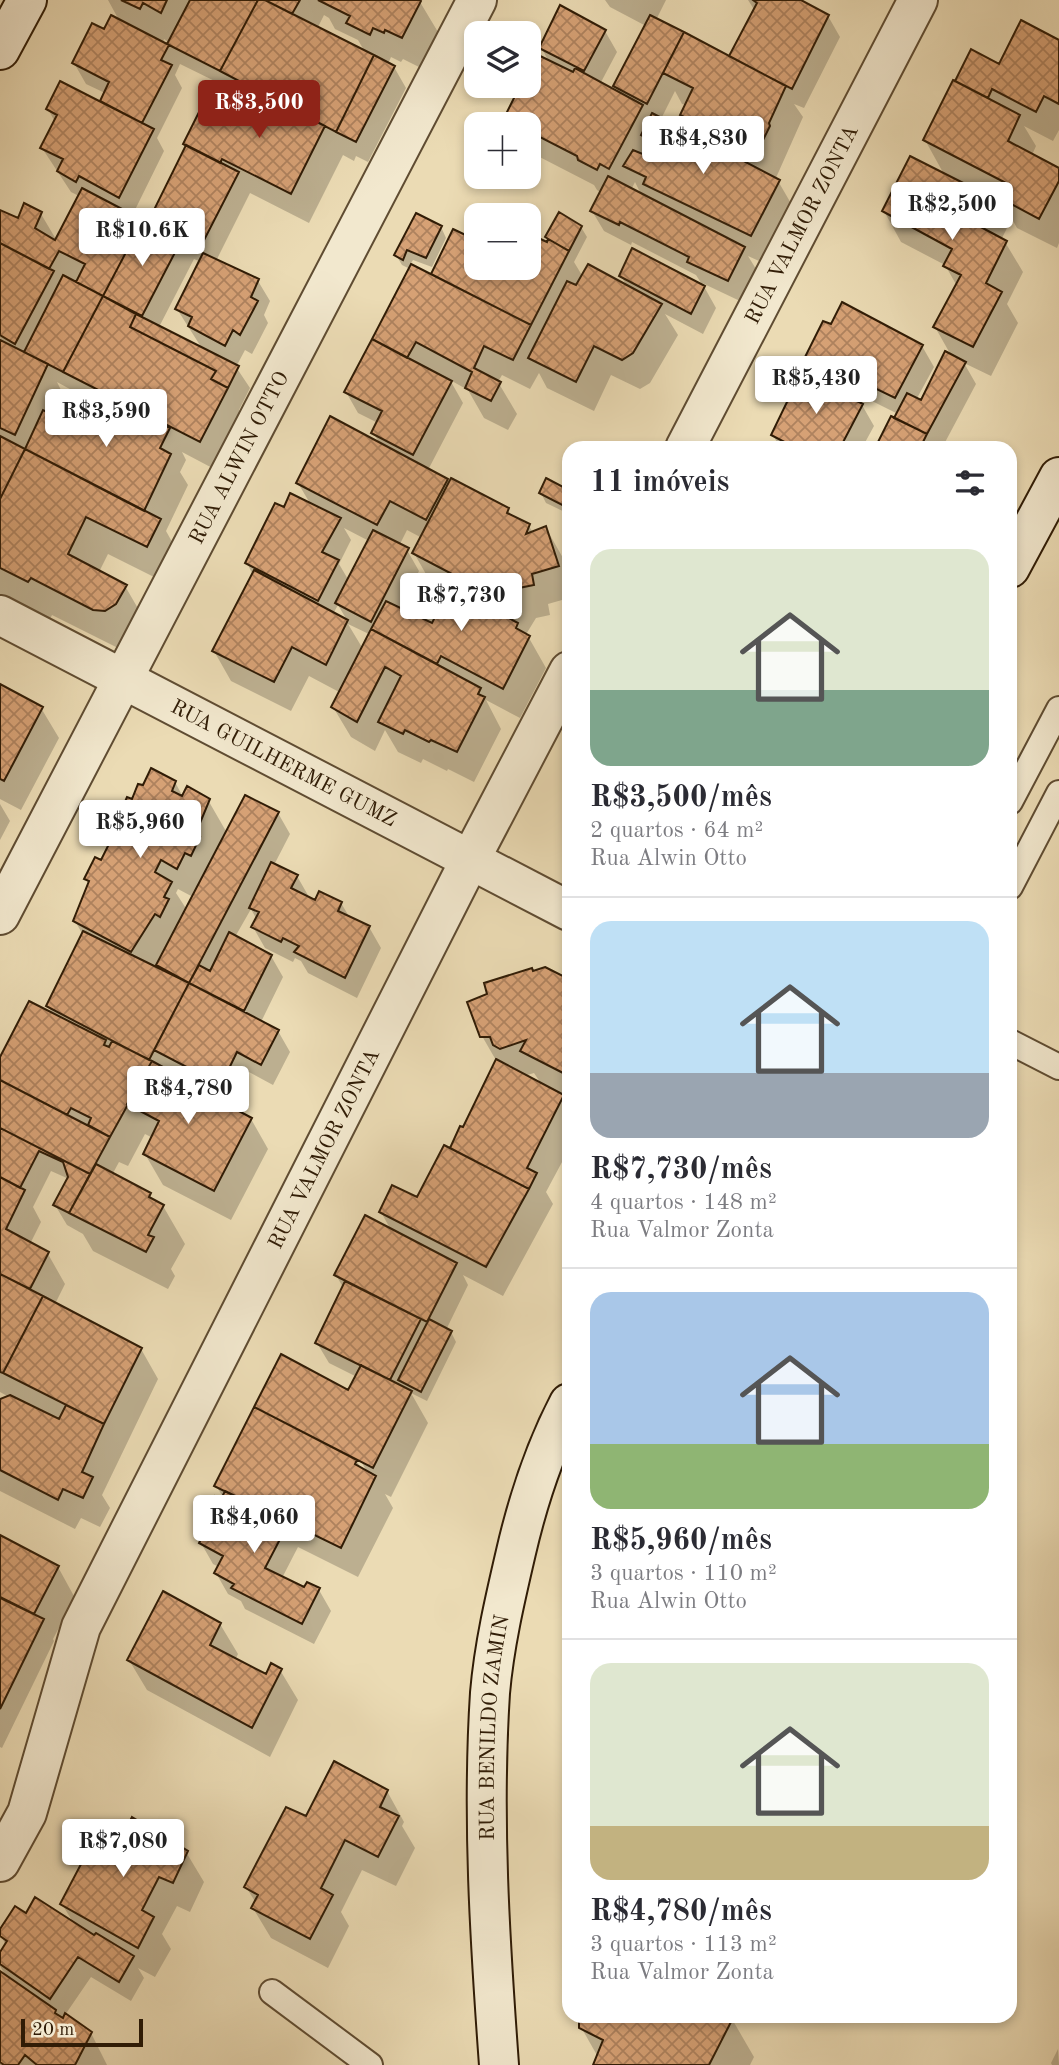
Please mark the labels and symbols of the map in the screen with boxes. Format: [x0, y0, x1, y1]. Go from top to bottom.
pin: R$3,500 [194, 80, 324, 140]
pin: R$4,830 [638, 116, 768, 176]
street label: RUA VALMOR ZONTA [742, 122, 863, 328]
pin: R$2,500 [887, 182, 1017, 242]
pin: R$10.6K [77, 208, 207, 268]
pin: R$5,430 [751, 356, 881, 416]
street label: RUA ALWIN OTTO [186, 368, 293, 548]
pin: R$3,590 [41, 390, 171, 449]
pin: R$7,730 [396, 574, 526, 633]
street label: RUA GUILHERME GUMZ [167, 697, 400, 831]
pin: R$5,960 [75, 800, 205, 860]
street label: RUA VALMOR ZONTA [266, 1046, 384, 1253]
pin: R$4,780 [123, 1066, 253, 1126]
pin: R$4,060 [189, 1496, 319, 1555]
street label: RUA BENILDO ZAMIN [478, 1613, 514, 1841]
pin: R$7,080 [58, 1820, 188, 1879]
scale bar [21, 2016, 144, 2048]

